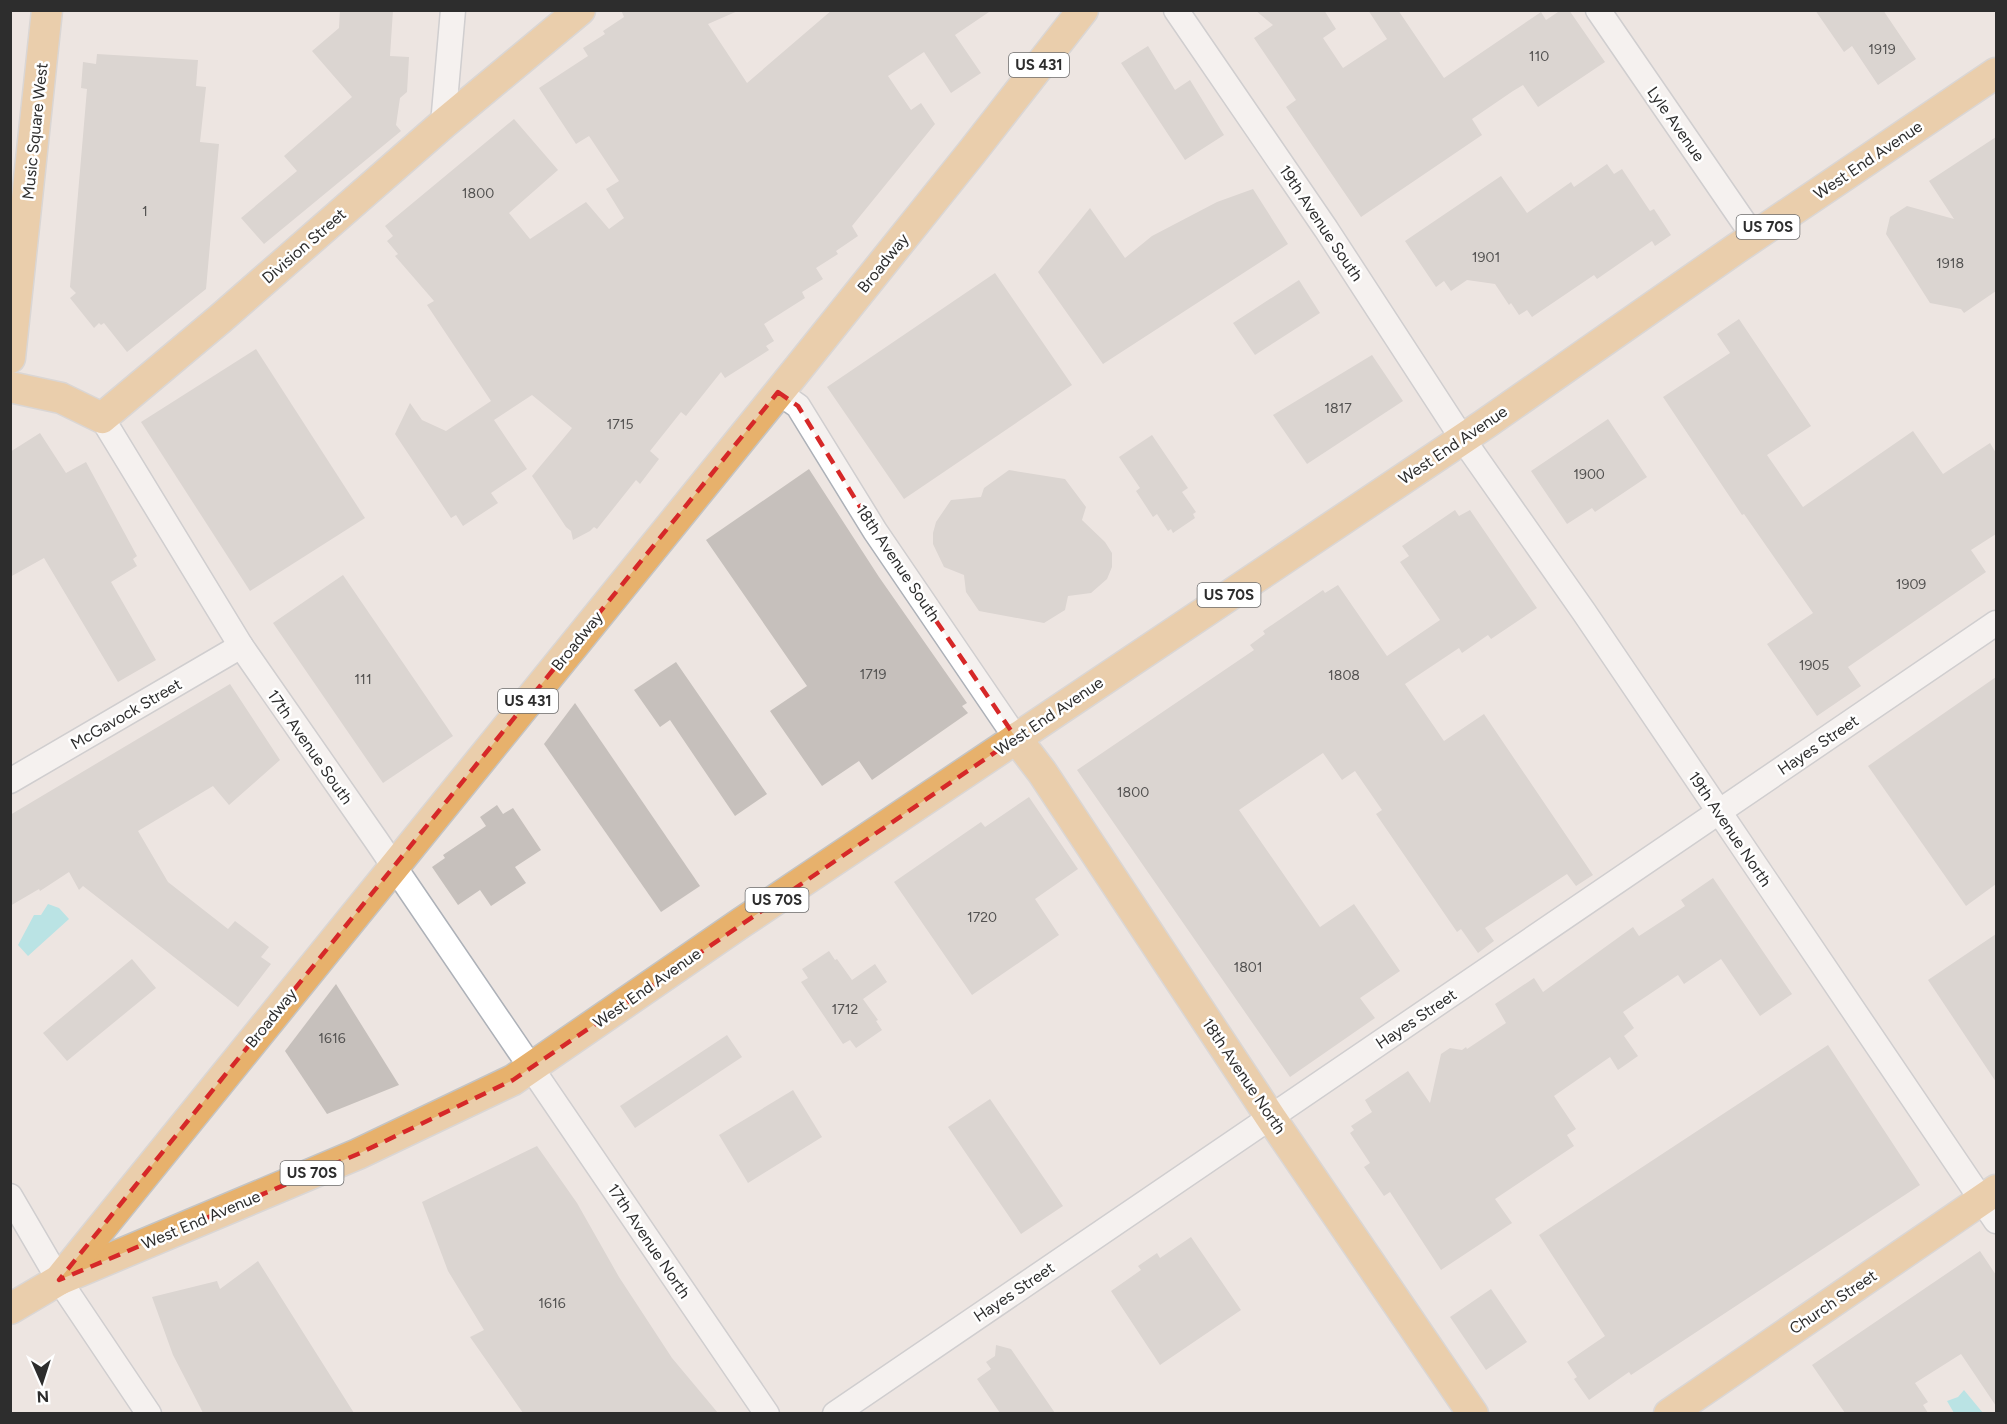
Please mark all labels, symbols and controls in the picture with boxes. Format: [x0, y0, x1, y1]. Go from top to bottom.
house number: 1919 [1868, 41, 1896, 58]
house number: 110 [1529, 48, 1549, 65]
road number: US 431 [1009, 53, 1069, 77]
street label: Music Square West [18, 62, 52, 200]
street label: Lyle Avenue [1643, 83, 1709, 165]
street label: West End Avenue [1810, 117, 1926, 203]
street label: 19th Avenue South [1275, 161, 1367, 285]
house number: 1800 [462, 185, 494, 202]
house number: 1 [142, 203, 148, 220]
street label: Division Street [258, 204, 350, 288]
road number: US 70S [1736, 215, 1800, 239]
street label: Broadway [853, 229, 913, 297]
house number: 1901 [1472, 249, 1500, 266]
house number: 1918 [1936, 255, 1964, 272]
house number: 1817 [1324, 400, 1352, 417]
street label: West End Avenue [1395, 402, 1511, 488]
house number: 1715 [606, 416, 634, 433]
house number: 1900 [1573, 466, 1605, 483]
street label: 18th Avenue South [852, 501, 944, 625]
house number: 1909 [1896, 576, 1926, 593]
road number: US 70S [1198, 583, 1260, 607]
street label: Broadway [547, 607, 607, 675]
house number: 1905 [1799, 657, 1829, 674]
house number: 1719 [859, 666, 887, 683]
house number: 1808 [1328, 667, 1360, 684]
house number: 111 [354, 671, 372, 688]
street label: West End Avenue [991, 673, 1107, 759]
street label: McGavock Street [67, 675, 185, 753]
street label: 17th Avenue South [263, 686, 357, 808]
road number: US 431 [498, 689, 558, 713]
street label: Hayes Street [1774, 711, 1862, 779]
street label: 19th Avenue North [1684, 768, 1776, 890]
house number: 1800 [1117, 784, 1149, 801]
road number: US 70S [746, 888, 808, 912]
house number: 1720 [967, 909, 997, 926]
street label: West End Avenue [590, 944, 705, 1032]
house number: 1801 [1233, 959, 1263, 976]
street label: Broadway [241, 984, 301, 1052]
street label: Hayes Street [1372, 985, 1460, 1053]
house number: 1712 [832, 1001, 858, 1018]
street label: 18th Avenue North [1198, 1015, 1290, 1138]
house number: 1616 [318, 1030, 346, 1047]
road number: US 70S [280, 1161, 344, 1185]
street label: 17th Avenue North [604, 1180, 694, 1302]
street label: West End Avenue [139, 1186, 263, 1254]
street label: Hayes Street [970, 1258, 1058, 1326]
street label: Church Street [1786, 1266, 1880, 1338]
house number: 1616 [538, 1295, 566, 1312]
north arrow [12, 1352, 72, 1412]
text: N [36, 1387, 49, 1406]

